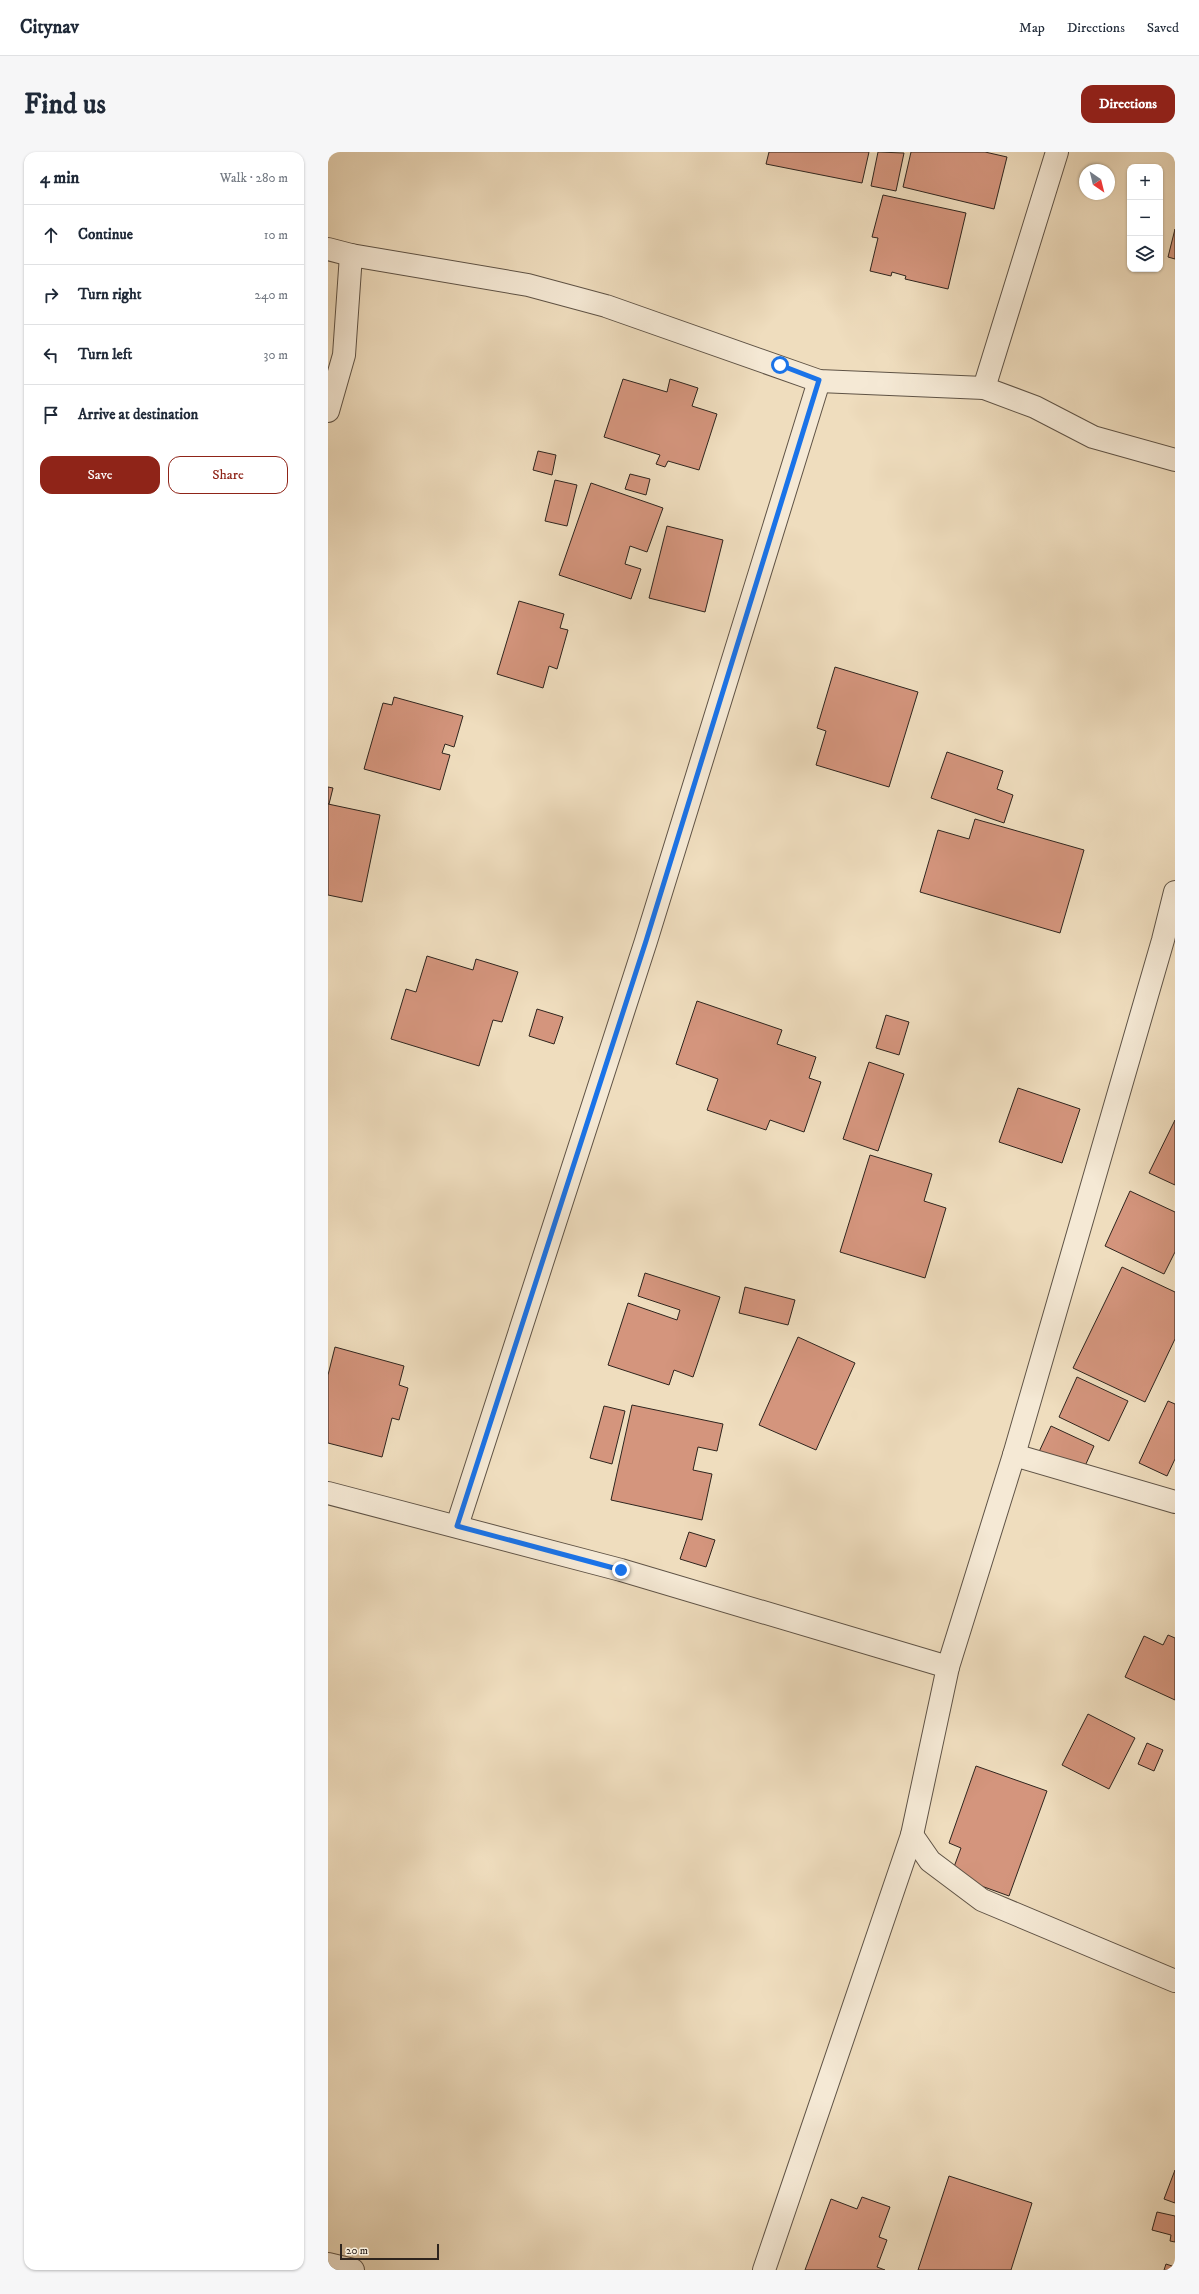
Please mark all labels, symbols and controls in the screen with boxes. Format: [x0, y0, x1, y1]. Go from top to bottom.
text: Citynav [20, 16, 79, 39]
text: Map [1019, 19, 1045, 37]
text: Directions [1067, 19, 1125, 37]
text: Saved [1147, 19, 1179, 37]
button: Directions [1081, 85, 1175, 123]
text: Find us [24, 87, 106, 122]
north arrow [1079, 164, 1115, 200]
map controls [1127, 164, 1163, 272]
button: + [1127, 164, 1163, 200]
text: 4 min [40, 167, 79, 189]
text: Walk · 280 m [220, 170, 288, 186]
button: − [1127, 200, 1163, 236]
icon: ahead [40, 224, 62, 246]
text: Continue [78, 225, 133, 244]
text: 10 m [264, 227, 288, 243]
button: layers [1127, 236, 1163, 272]
icon: right [40, 284, 62, 306]
text: Turn right [78, 285, 141, 304]
text: 240 m [255, 287, 288, 303]
icon: left [40, 344, 62, 366]
text: Turn left [78, 345, 132, 364]
text: 30 m [264, 347, 288, 363]
route start [771, 356, 789, 374]
icon: arrive [40, 404, 62, 426]
text: Arrive at destination [78, 405, 198, 424]
button: Save [40, 456, 160, 494]
button: Share [168, 456, 288, 494]
route end [612, 1561, 630, 1579]
scale bar [340, 2242, 439, 2261]
text: 20 m [346, 2244, 368, 2258]

